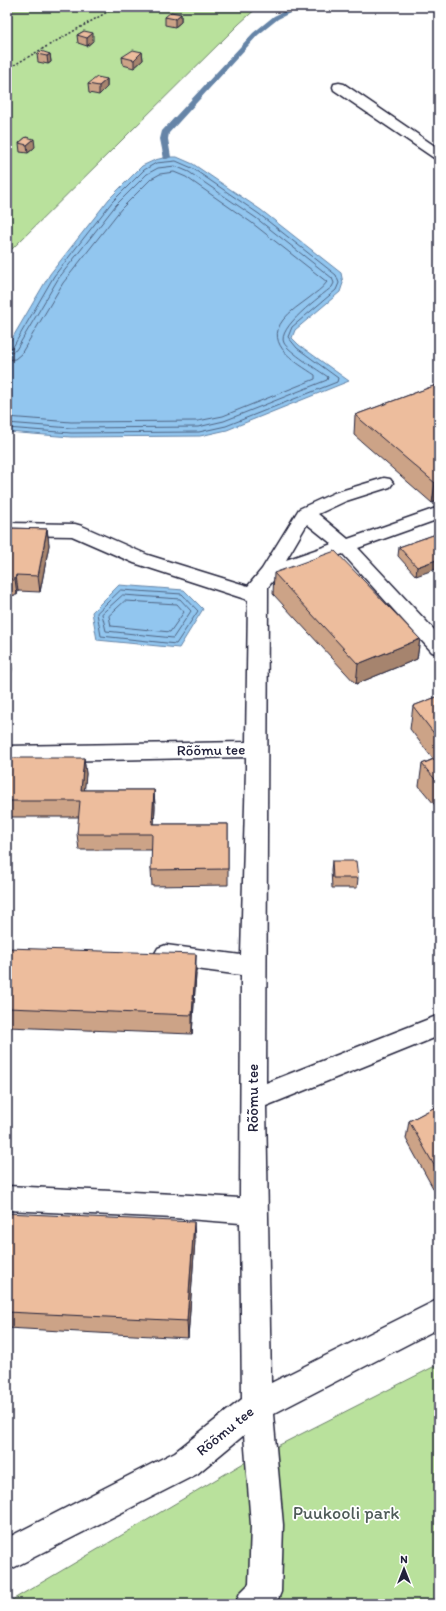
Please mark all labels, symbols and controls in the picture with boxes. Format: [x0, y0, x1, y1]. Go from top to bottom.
street label: Rõõmu tee [177, 740, 245, 760]
street label: Rõõmu tee [244, 1064, 262, 1132]
street label: Rõõmu tee [193, 1402, 257, 1460]
park label: Puukooli park [293, 1502, 399, 1524]
north arrow [384, 1549, 424, 1589]
text: N [400, 1553, 408, 1566]

